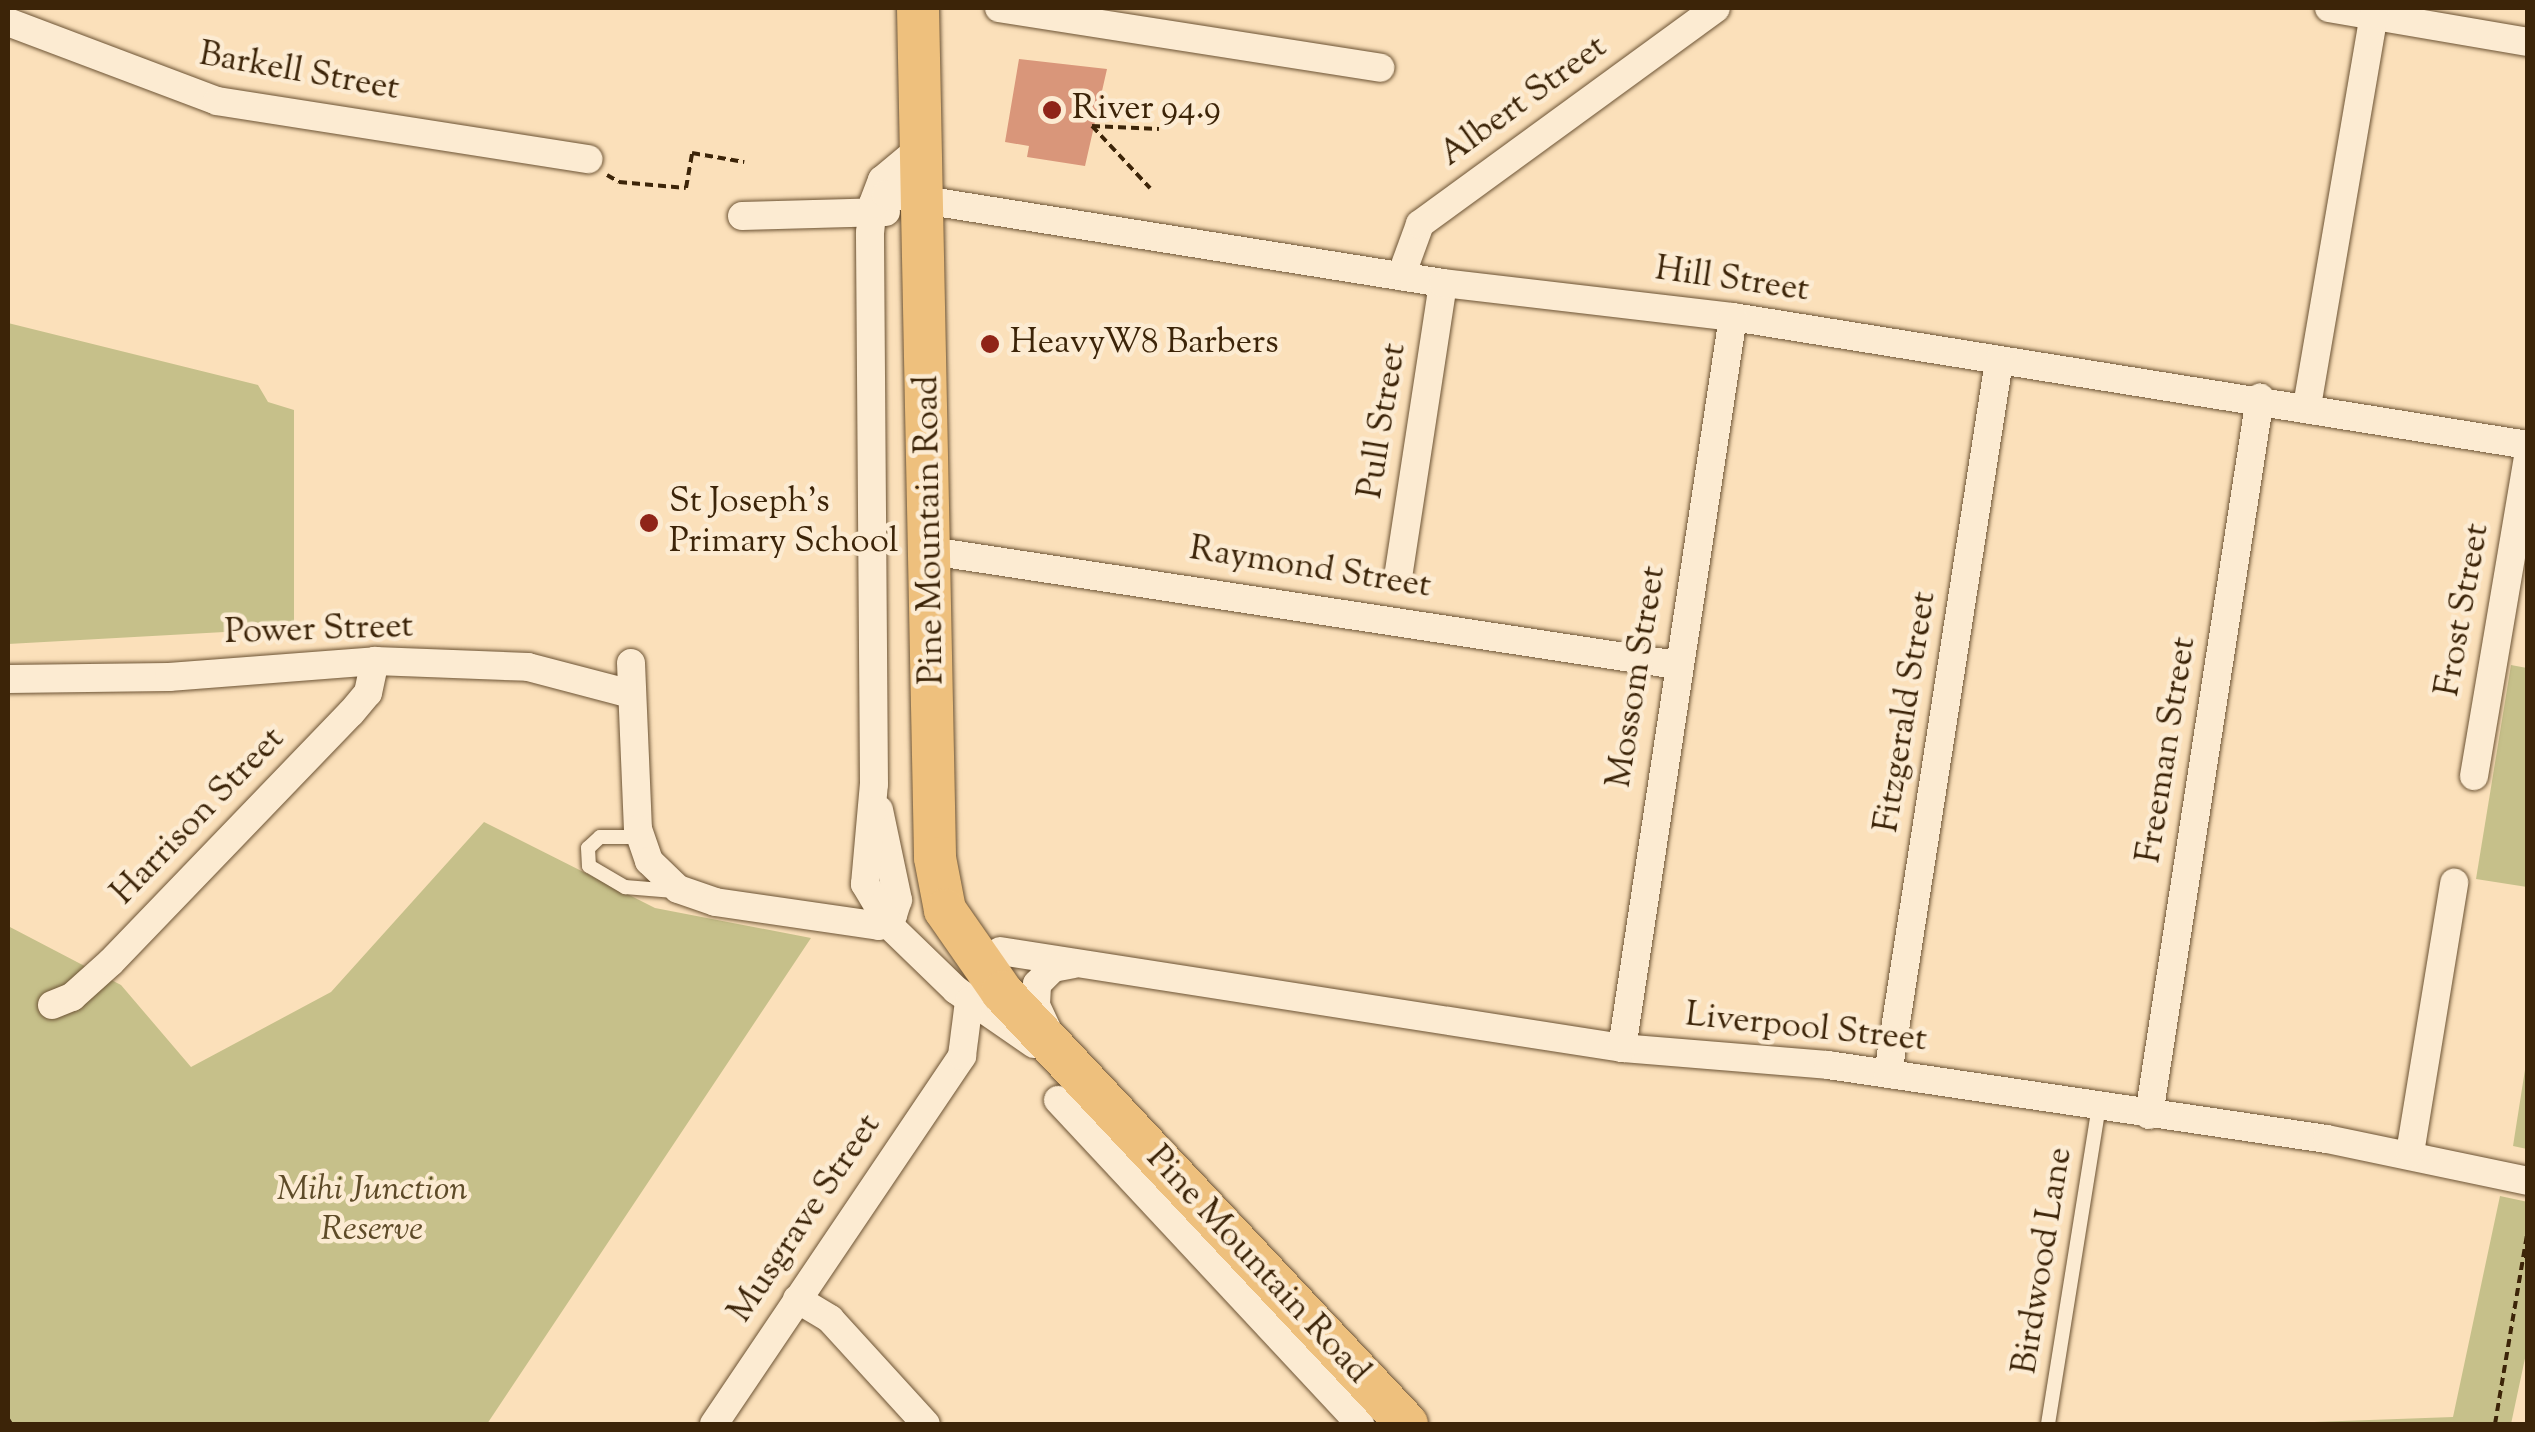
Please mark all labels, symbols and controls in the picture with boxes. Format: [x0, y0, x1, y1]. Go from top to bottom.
street label: Albert Street [1432, 27, 1616, 177]
street label: Barkell Street [196, 35, 402, 111]
place label: River 94.9 [1072, 89, 1221, 131]
marker: River 94.9 [1041, 99, 1063, 121]
street label: Hill Street [1652, 249, 1812, 313]
place label: HeavyW8 Barbers [1010, 323, 1279, 365]
marker: HeavyW8 Barbers [979, 333, 1001, 355]
street label: Pull Street [1351, 340, 1417, 502]
street label: Pine Mountain Road [907, 375, 955, 685]
place label: St Joseph's Primary School [669, 482, 898, 564]
marker: St Joseph's Primary School [638, 512, 660, 534]
street label: Frost Street [2428, 520, 2500, 700]
street label: Raymond Street [1186, 529, 1434, 609]
street label: Mossom Street [1600, 563, 1676, 791]
street label: Fitzgerald Street [1867, 589, 1947, 835]
street label: Power Street [224, 607, 414, 655]
street label: Freeman Street [2129, 634, 2207, 866]
street label: Harrison Street [104, 719, 294, 915]
street label: Liverpool Street [1683, 995, 1929, 1063]
street label: Musgrave Street [721, 1107, 891, 1331]
street label: Pine Mountain Road [1136, 1139, 1378, 1393]
street label: Birdwood Lane [2005, 1145, 2083, 1377]
park label: Mihi Junction Reserve [276, 1170, 468, 1252]

